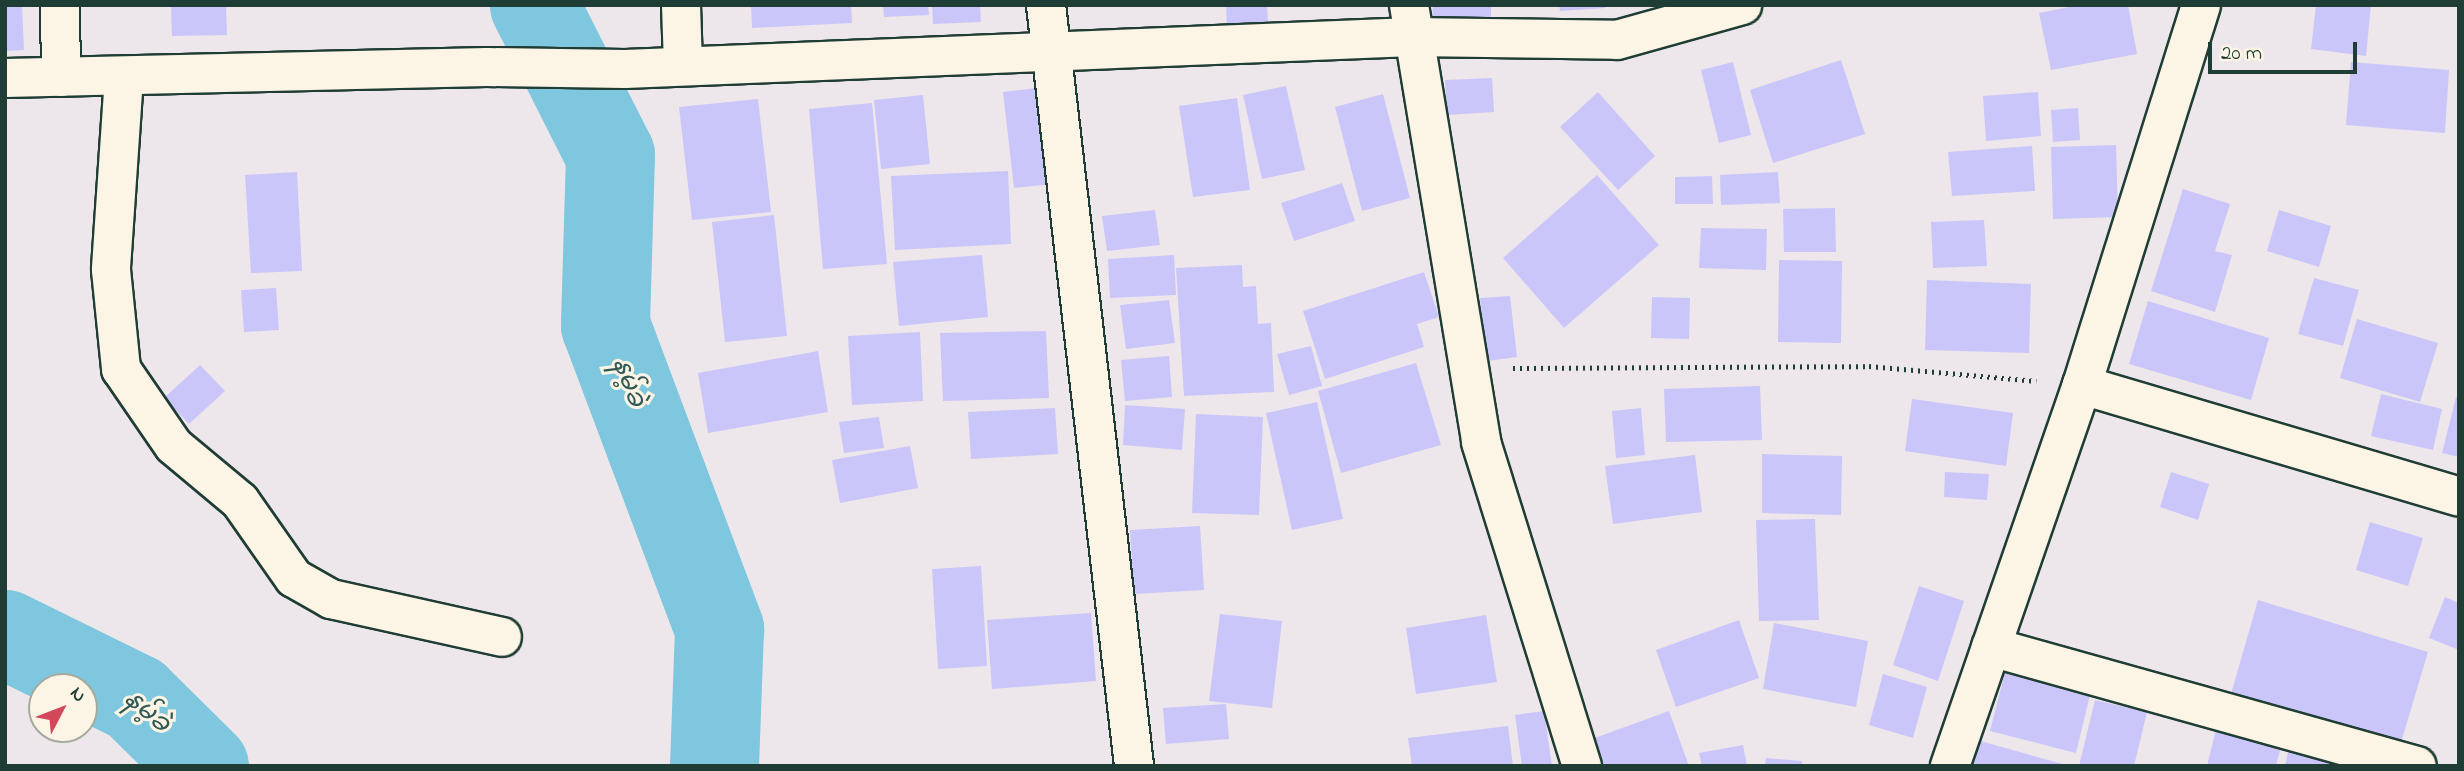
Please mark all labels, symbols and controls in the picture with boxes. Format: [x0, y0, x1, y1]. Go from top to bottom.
scale bar [2212, 28, 2361, 72]
text: 20 m [2221, 39, 2262, 69]
water label: နမ့်ခဲ [603, 354, 651, 412]
north arrow [28, 673, 98, 743]
text: N [63, 681, 92, 709]
water label: နမ့်ခဲ [117, 685, 175, 741]

